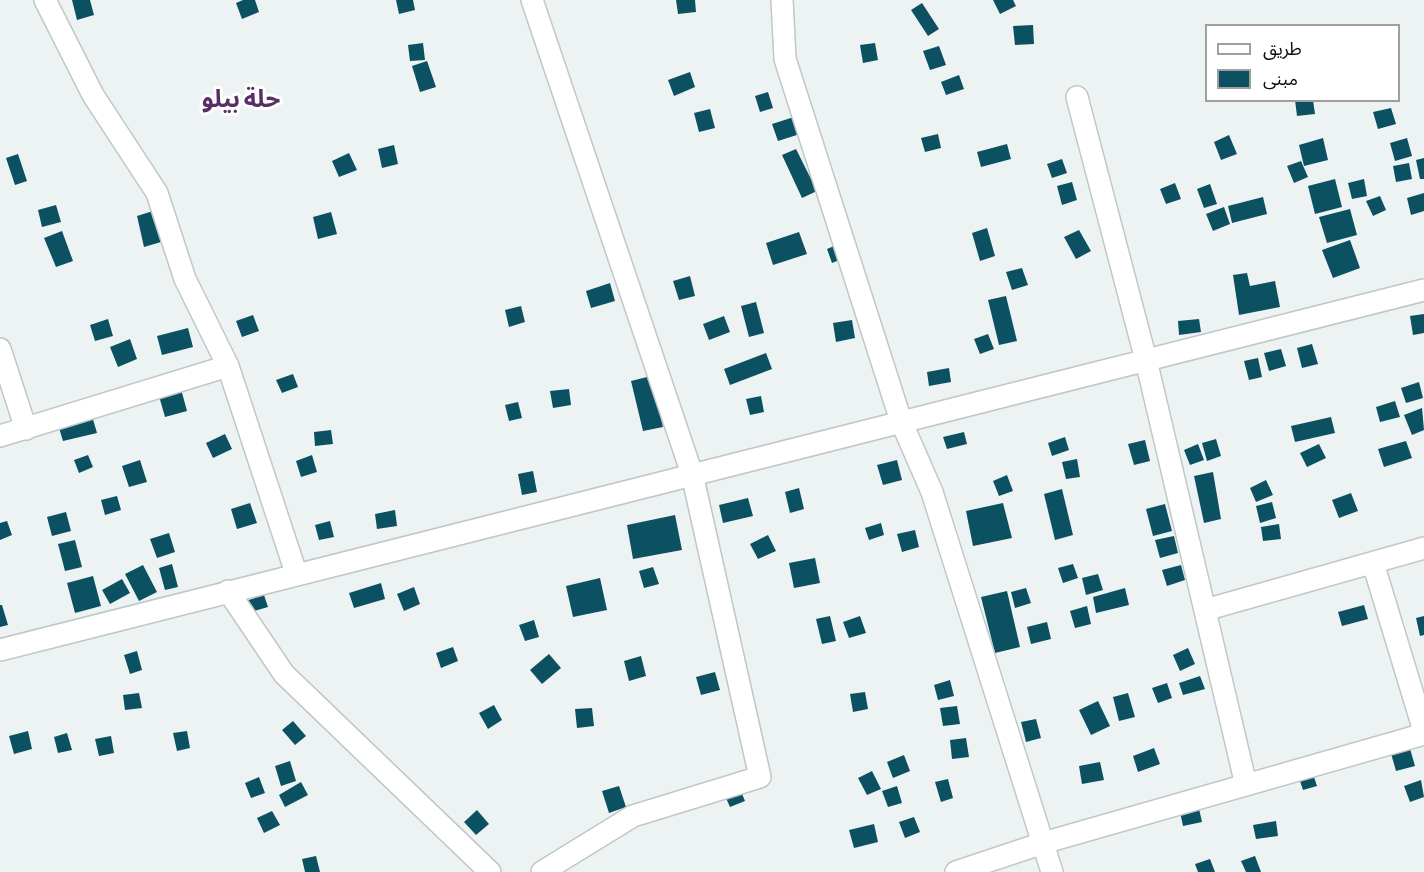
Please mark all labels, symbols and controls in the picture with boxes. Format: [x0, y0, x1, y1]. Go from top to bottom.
legend [1205, 24, 1400, 102]
text: طريق [1263, 39, 1302, 60]
text: مبنى [1263, 69, 1298, 90]
district label: حلة بيلو [202, 87, 280, 115]

